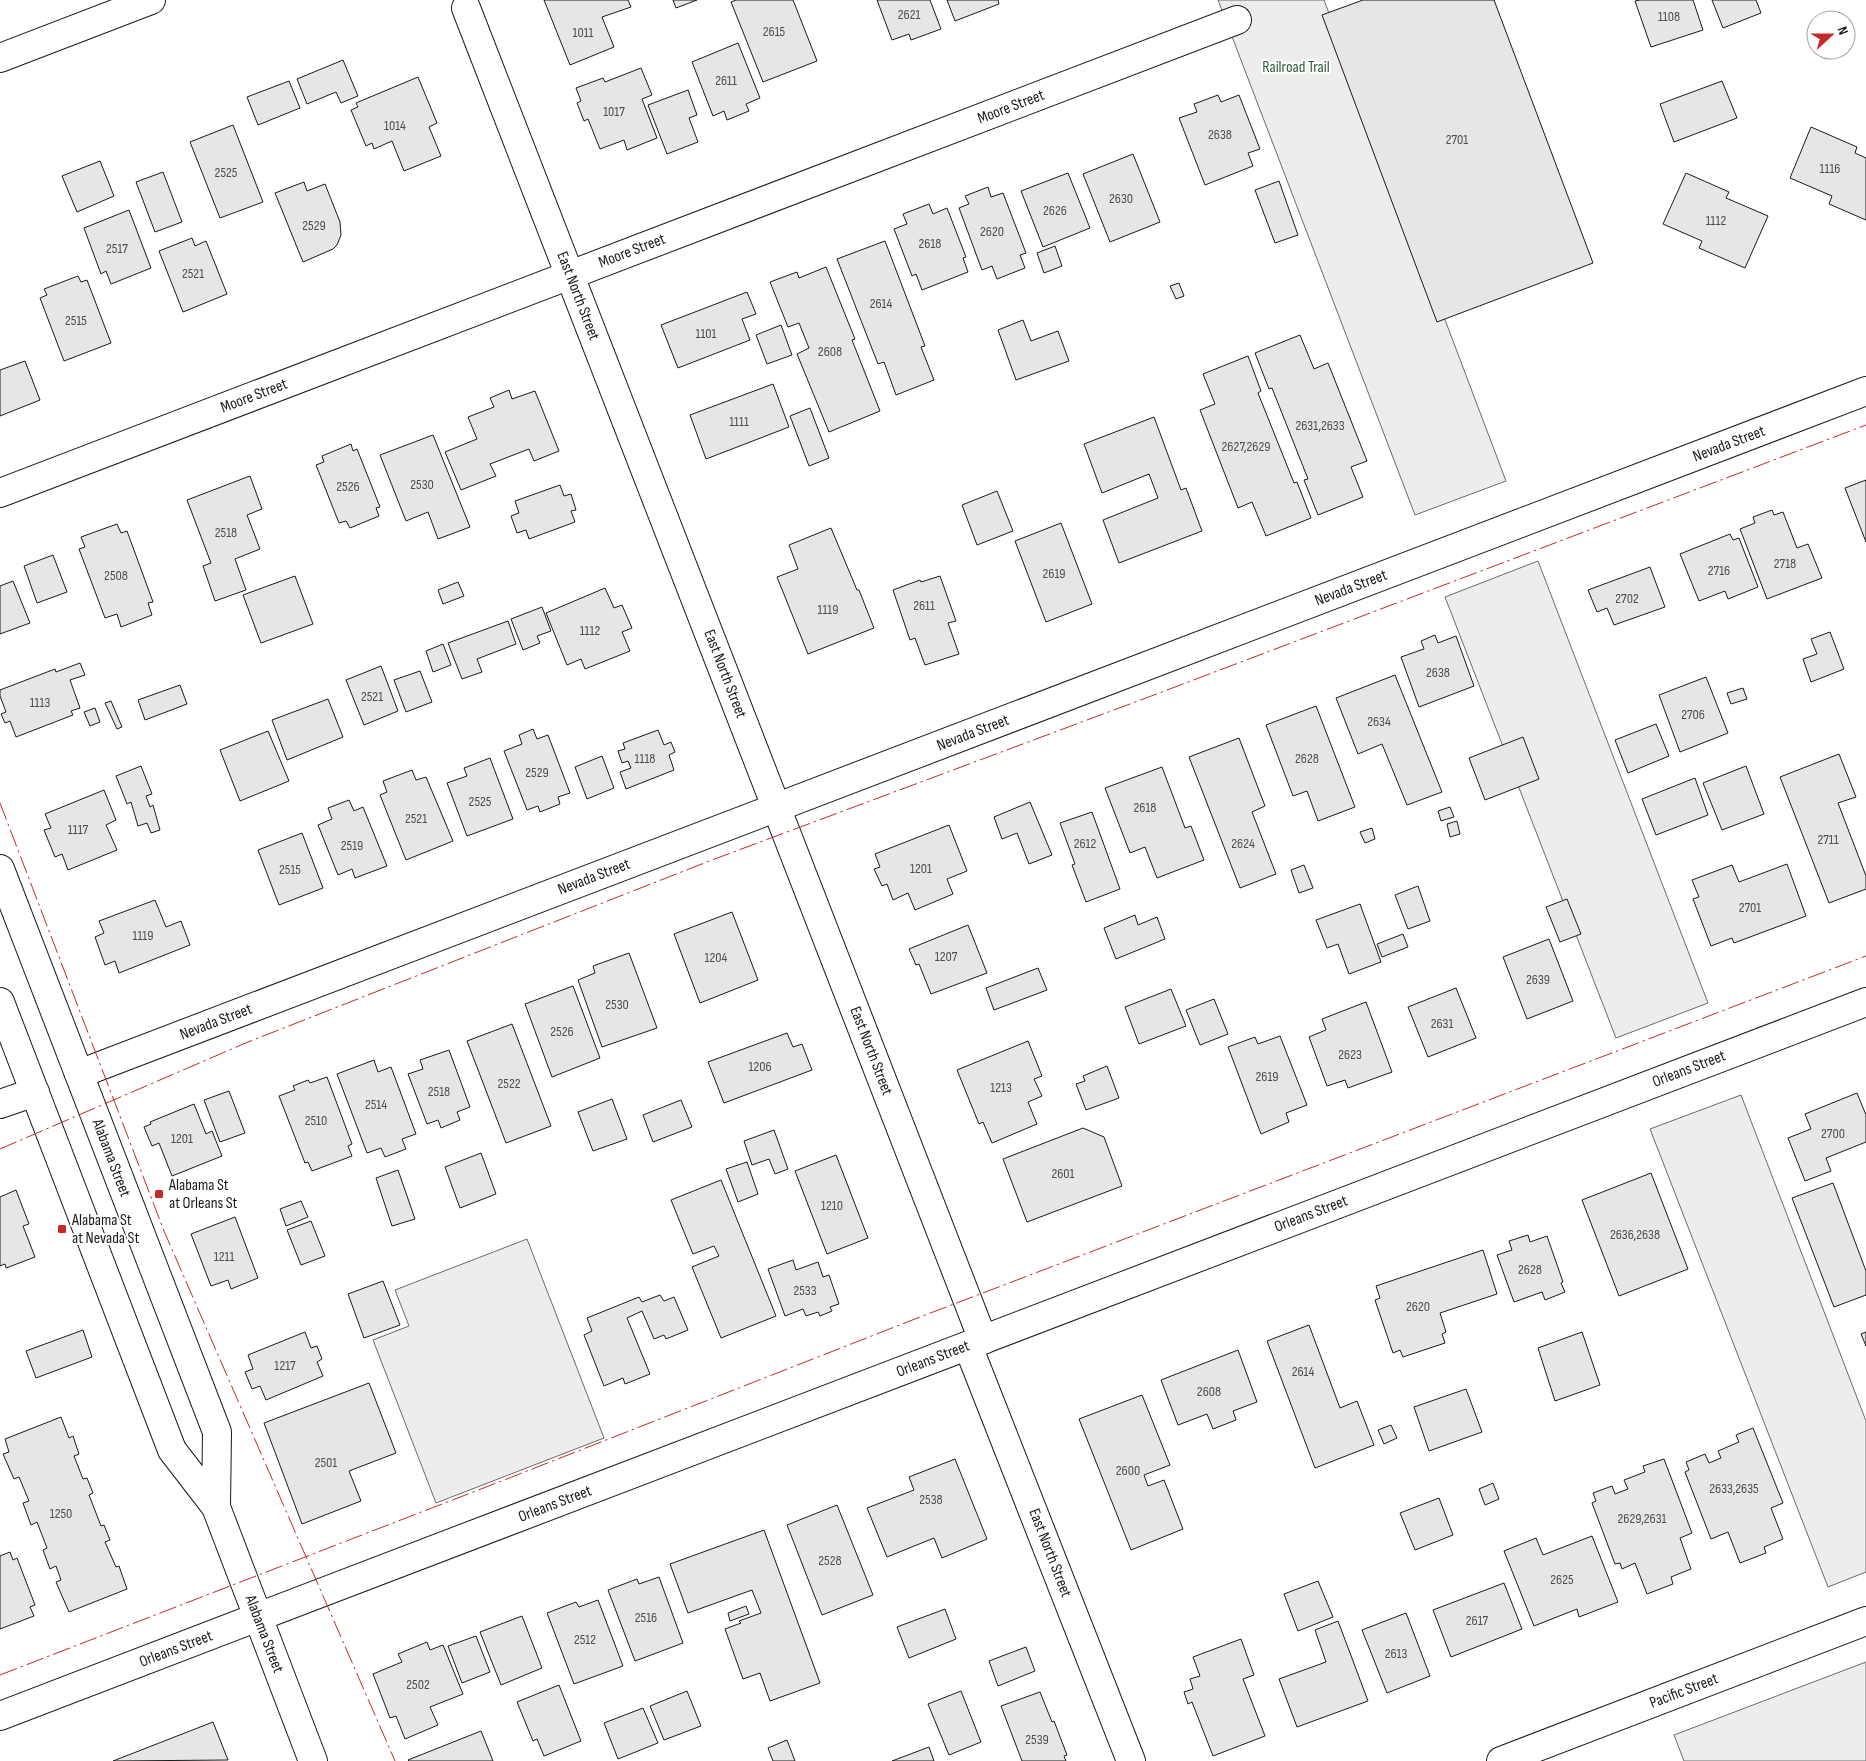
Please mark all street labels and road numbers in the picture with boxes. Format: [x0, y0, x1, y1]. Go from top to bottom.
street label: Moore Street [975, 86, 1047, 128]
street label: Moore Street [596, 230, 668, 272]
street label: East North Street [552, 249, 604, 343]
street label: Moore Street [218, 375, 290, 417]
street label: Nevada Street [1690, 422, 1768, 466]
street label: Nevada Street [1312, 566, 1390, 610]
street label: East North Street [699, 627, 751, 721]
street label: Nevada Street [934, 711, 1012, 755]
street label: Nevada Street [555, 855, 633, 899]
street label: Nevada Street [177, 1000, 255, 1044]
street label: East North Street [845, 1004, 897, 1098]
street label: Orleans Street [1650, 1046, 1728, 1092]
street label: Alabama Street [87, 1116, 135, 1200]
street label: Orleans Street [1272, 1191, 1350, 1237]
street label: Orleans Street [894, 1336, 972, 1382]
street label: Orleans Street [516, 1481, 594, 1527]
street label: East North Street [1024, 1506, 1076, 1600]
street label: Alabama Street [240, 1592, 288, 1676]
street label: Orleans Street [137, 1626, 215, 1672]
street label: Pacific Street [1647, 1669, 1721, 1713]

